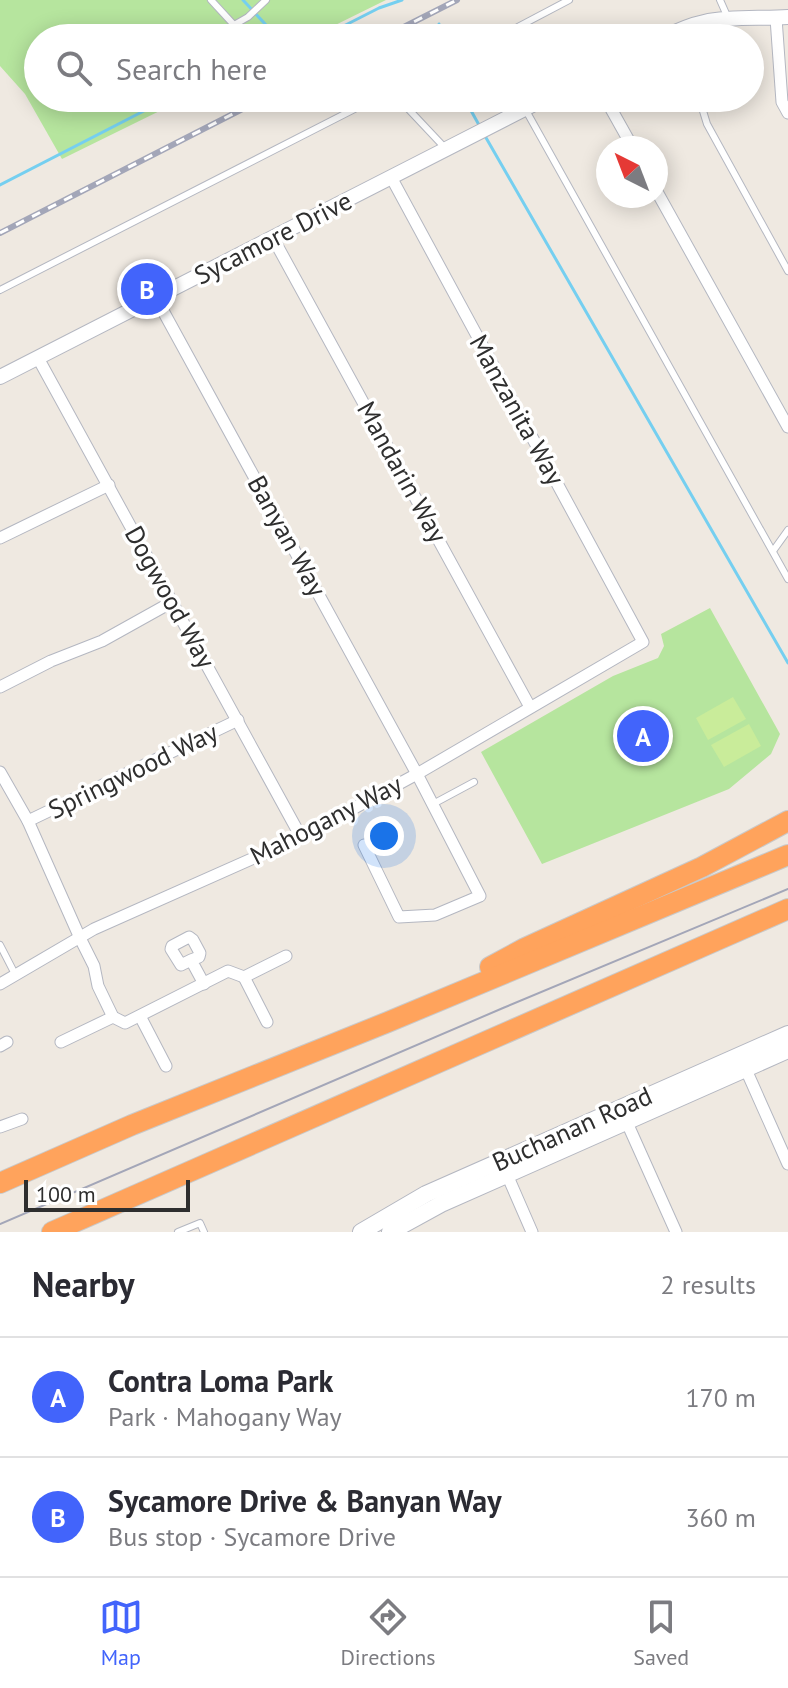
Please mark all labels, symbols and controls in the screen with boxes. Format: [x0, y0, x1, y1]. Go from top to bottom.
search box [24, 24, 764, 112]
icon: search [52, 46, 96, 90]
text: Search here [116, 49, 267, 88]
north arrow [596, 136, 668, 208]
street label: Sycamore Drive [188, 184, 357, 291]
pin: B [121, 259, 173, 319]
street label: Manzanita Way [463, 329, 572, 491]
street label: Mandarin Way [350, 395, 455, 548]
street label: Banyan Way [241, 469, 334, 602]
street label: Dogwood Way [118, 520, 223, 674]
pin: A [617, 706, 669, 766]
street label: Springwood Way [43, 715, 223, 826]
street label: Mahogany Way [244, 767, 407, 872]
your location [364, 816, 404, 856]
street label: Buchanan Road [487, 1079, 657, 1178]
scale bar [24, 1176, 190, 1212]
text: 100 m [36, 1180, 96, 1208]
text: Nearby [32, 1262, 134, 1306]
text: 2 results [661, 1268, 756, 1301]
text: Contra Loma Park [108, 1361, 333, 1400]
text: A [50, 1381, 66, 1414]
text: 170 m [685, 1381, 756, 1414]
text: Park · Mahogany Way [108, 1400, 342, 1433]
text: Sycamore Drive & Banyan Way [108, 1481, 501, 1520]
text: B [50, 1501, 66, 1534]
text: 360 m [685, 1501, 756, 1534]
text: Bus stop · Sycamore Drive [108, 1520, 396, 1553]
tab: Map [99, 1595, 143, 1671]
tab: Directions [340, 1595, 436, 1671]
tab: Saved [633, 1595, 689, 1671]

